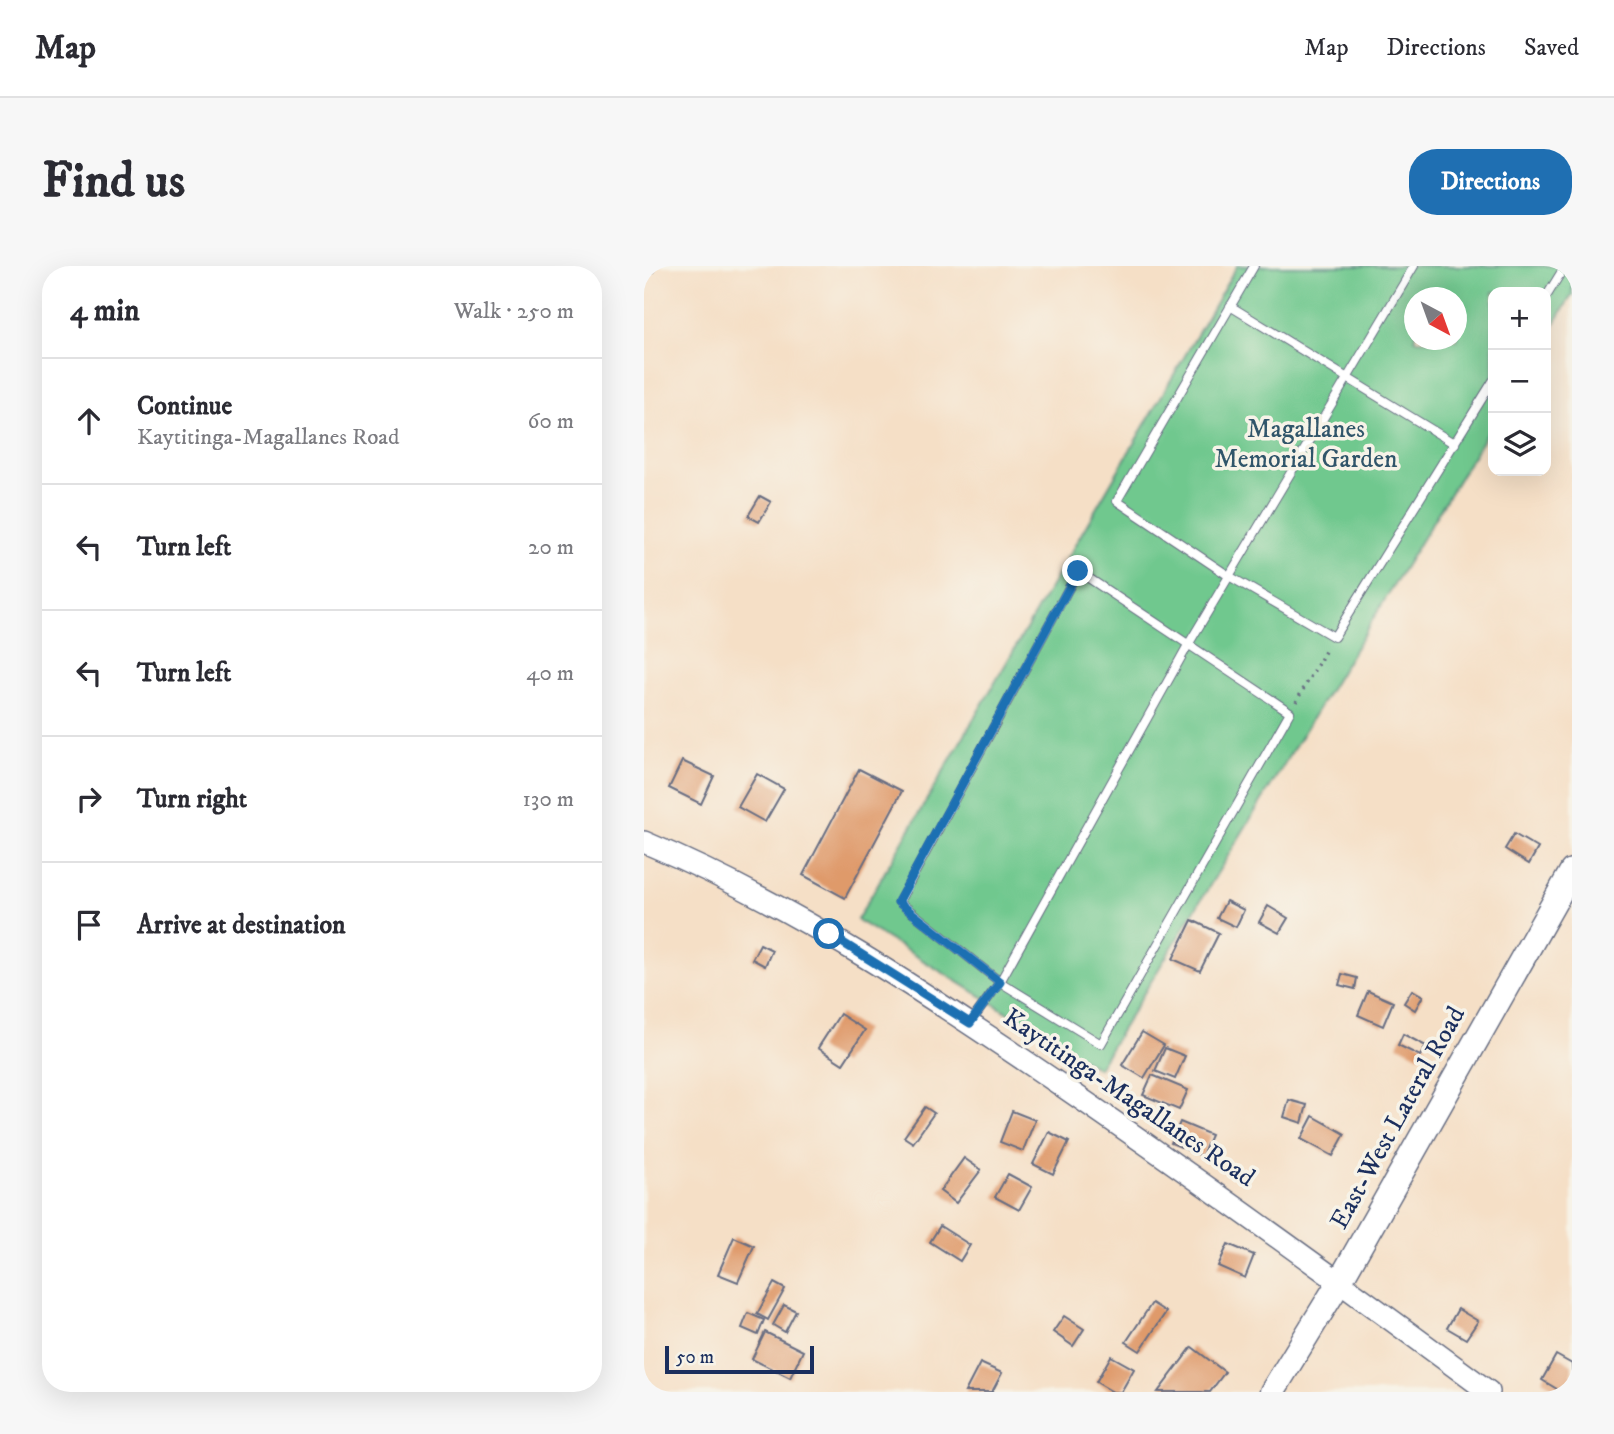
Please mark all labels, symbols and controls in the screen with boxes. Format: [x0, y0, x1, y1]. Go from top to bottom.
text: Map [35, 28, 96, 69]
text: Map [1304, 33, 1349, 63]
text: Directions [1387, 33, 1486, 63]
text: Saved [1524, 33, 1579, 63]
button: Directions [1409, 149, 1572, 215]
text: Find us [42, 151, 185, 213]
north arrow [1404, 287, 1467, 350]
map controls [1488, 287, 1551, 476]
button: + [1488, 287, 1551, 350]
text: 4 min [70, 293, 140, 330]
text: Walk · 250 m [454, 297, 574, 326]
button: − [1488, 350, 1551, 413]
text: Continue [137, 390, 232, 423]
icon: ahead [70, 402, 108, 440]
text: 60 m [527, 407, 574, 436]
park label: Magallanes Memorial Garden [1214, 413, 1398, 476]
button: layers [1488, 413, 1551, 476]
text: Kaytitinga-Magallanes Road [137, 423, 400, 452]
icon: left [70, 528, 108, 566]
text: Turn left [137, 531, 231, 564]
text: 20 m [528, 533, 574, 562]
route end [1062, 555, 1093, 586]
icon: left [70, 654, 108, 692]
text: Turn left [137, 657, 231, 690]
text: 40 m [526, 659, 574, 688]
icon: right [70, 780, 108, 818]
text: Turn right [137, 783, 247, 816]
text: 130 m [522, 785, 574, 814]
icon: arrive [70, 906, 108, 944]
text: Arrive at destination [137, 909, 346, 942]
route start [813, 918, 844, 949]
street label: Kaytitinga-Magallanes Road [997, 1001, 1261, 1195]
street label: East-West Lateral Road [1323, 1001, 1473, 1235]
scale bar [665, 1343, 814, 1375]
text: 50 m [676, 1346, 714, 1369]

